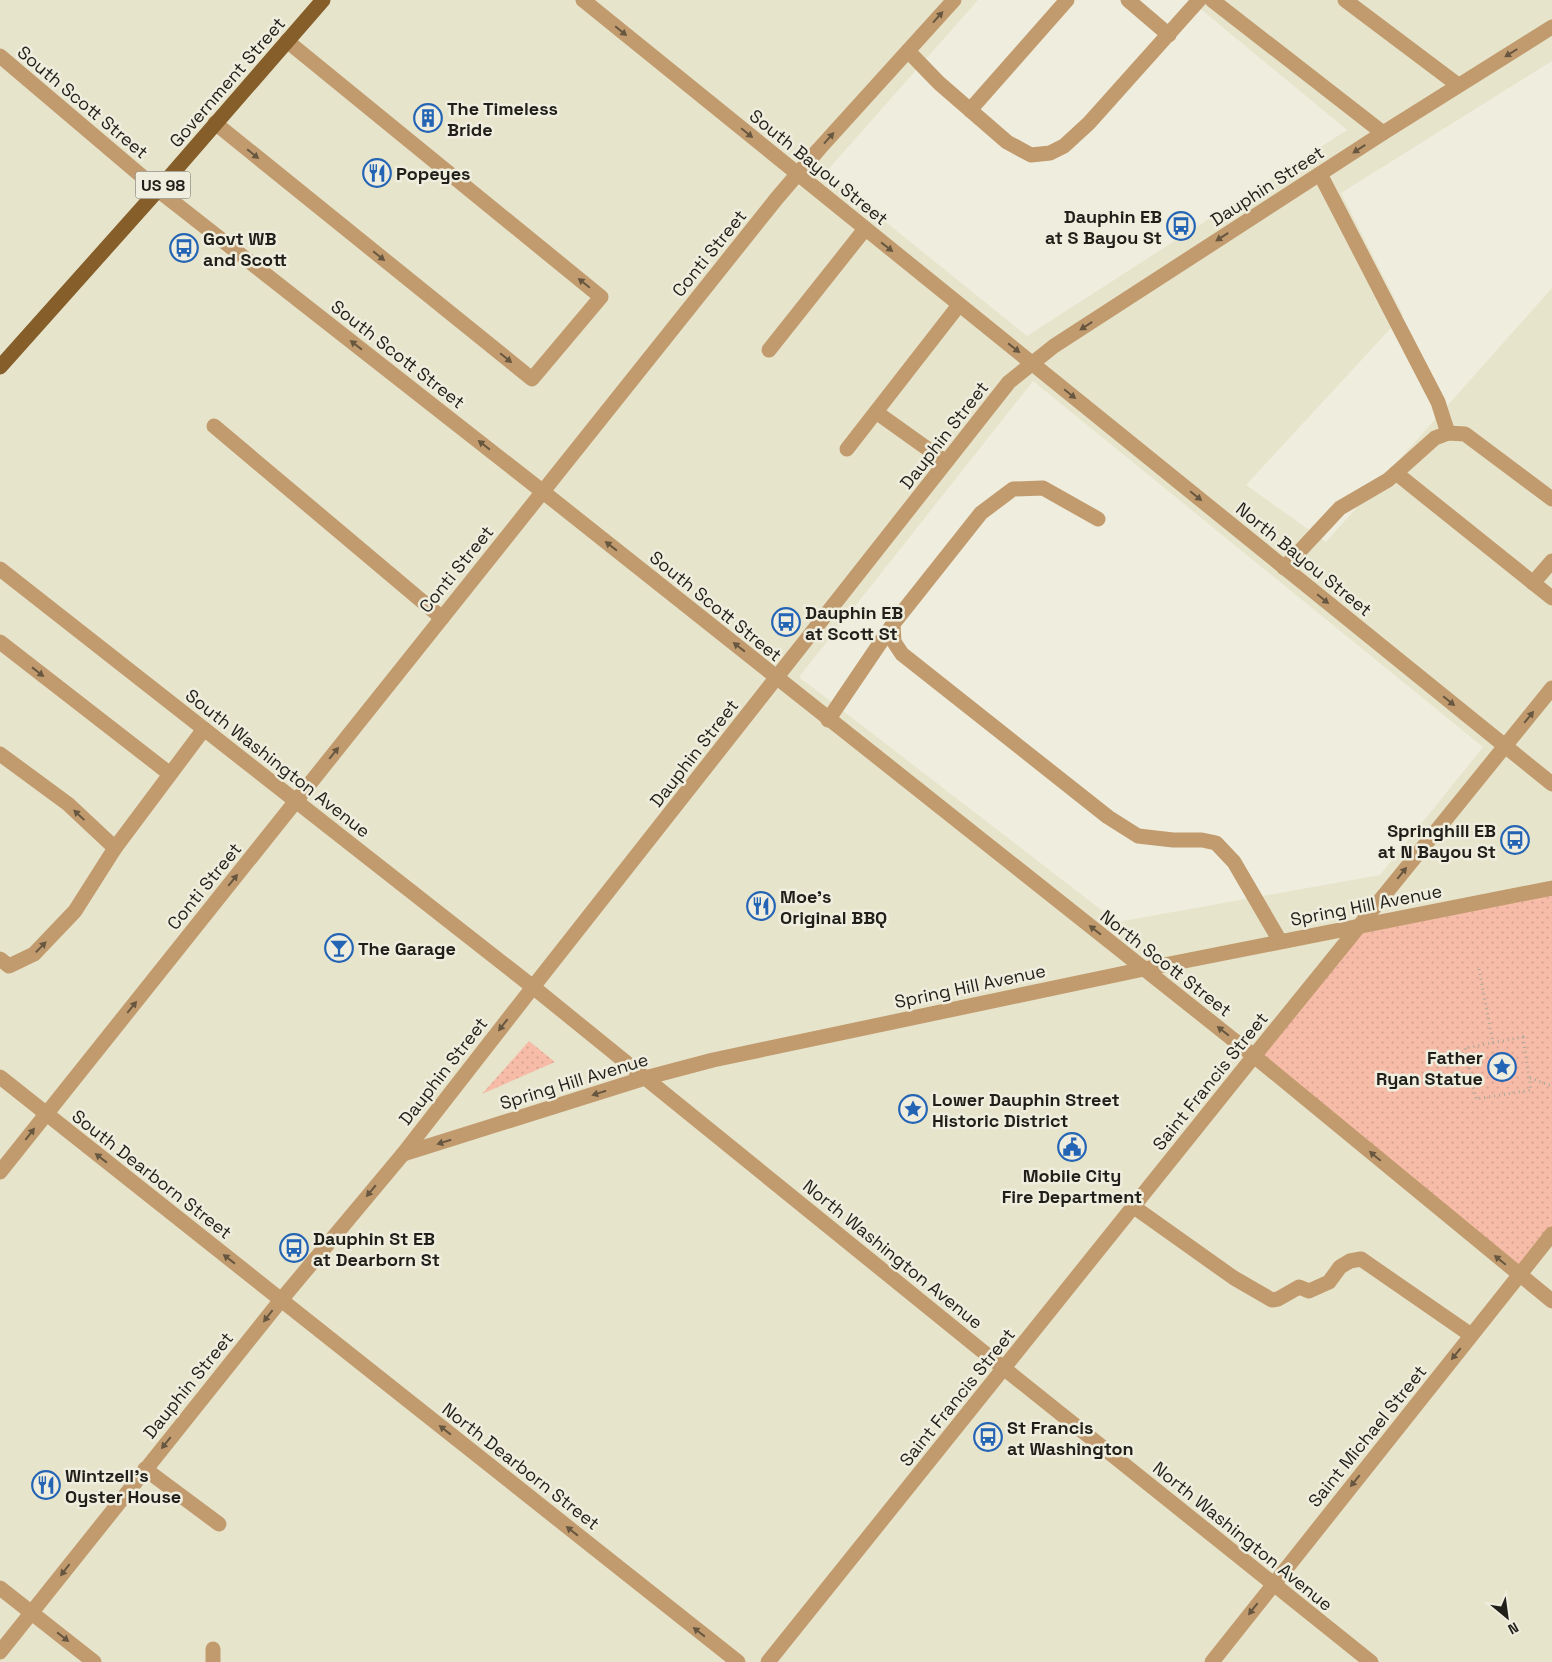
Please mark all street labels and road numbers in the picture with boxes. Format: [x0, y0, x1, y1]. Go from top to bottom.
street label: Government Street [164, 12, 290, 152]
street label: South Scott Street [13, 41, 153, 163]
street label: South Bayou Street [745, 104, 893, 230]
street label: Dauphin Street [1206, 141, 1328, 231]
road number: US 98 [136, 172, 190, 198]
street label: Conti Street [667, 205, 751, 301]
street label: South Scott Street [326, 295, 470, 413]
street label: Dauphin Street [895, 376, 993, 494]
street label: North Bayou Street [1231, 497, 1377, 621]
street label: Conti Street [414, 521, 498, 617]
street label: South Scott Street [645, 546, 787, 666]
street label: South Washington Avenue [181, 684, 375, 842]
street label: Dauphin Street [645, 694, 743, 812]
street label: Conti Street [162, 838, 246, 934]
street label: Spring Hill Avenue [1288, 879, 1444, 931]
street label: North Scott Street [1096, 905, 1236, 1021]
street label: Spring Hill Avenue [892, 959, 1048, 1013]
street label: Saint Francis Street [1147, 1007, 1273, 1155]
street label: Dauphin Street [394, 1012, 492, 1130]
street label: Spring Hill Avenue [497, 1047, 651, 1115]
street label: South Dearborn Street [67, 1104, 237, 1244]
street label: North Washington Avenue [798, 1174, 988, 1334]
street label: Saint Francis Street [894, 1323, 1020, 1471]
street label: Dauphin Street [138, 1327, 238, 1443]
street label: Saint Michael Street [1303, 1360, 1431, 1512]
street label: North Dearborn Street [438, 1397, 604, 1535]
street label: North Washington Avenue [1148, 1456, 1338, 1616]

